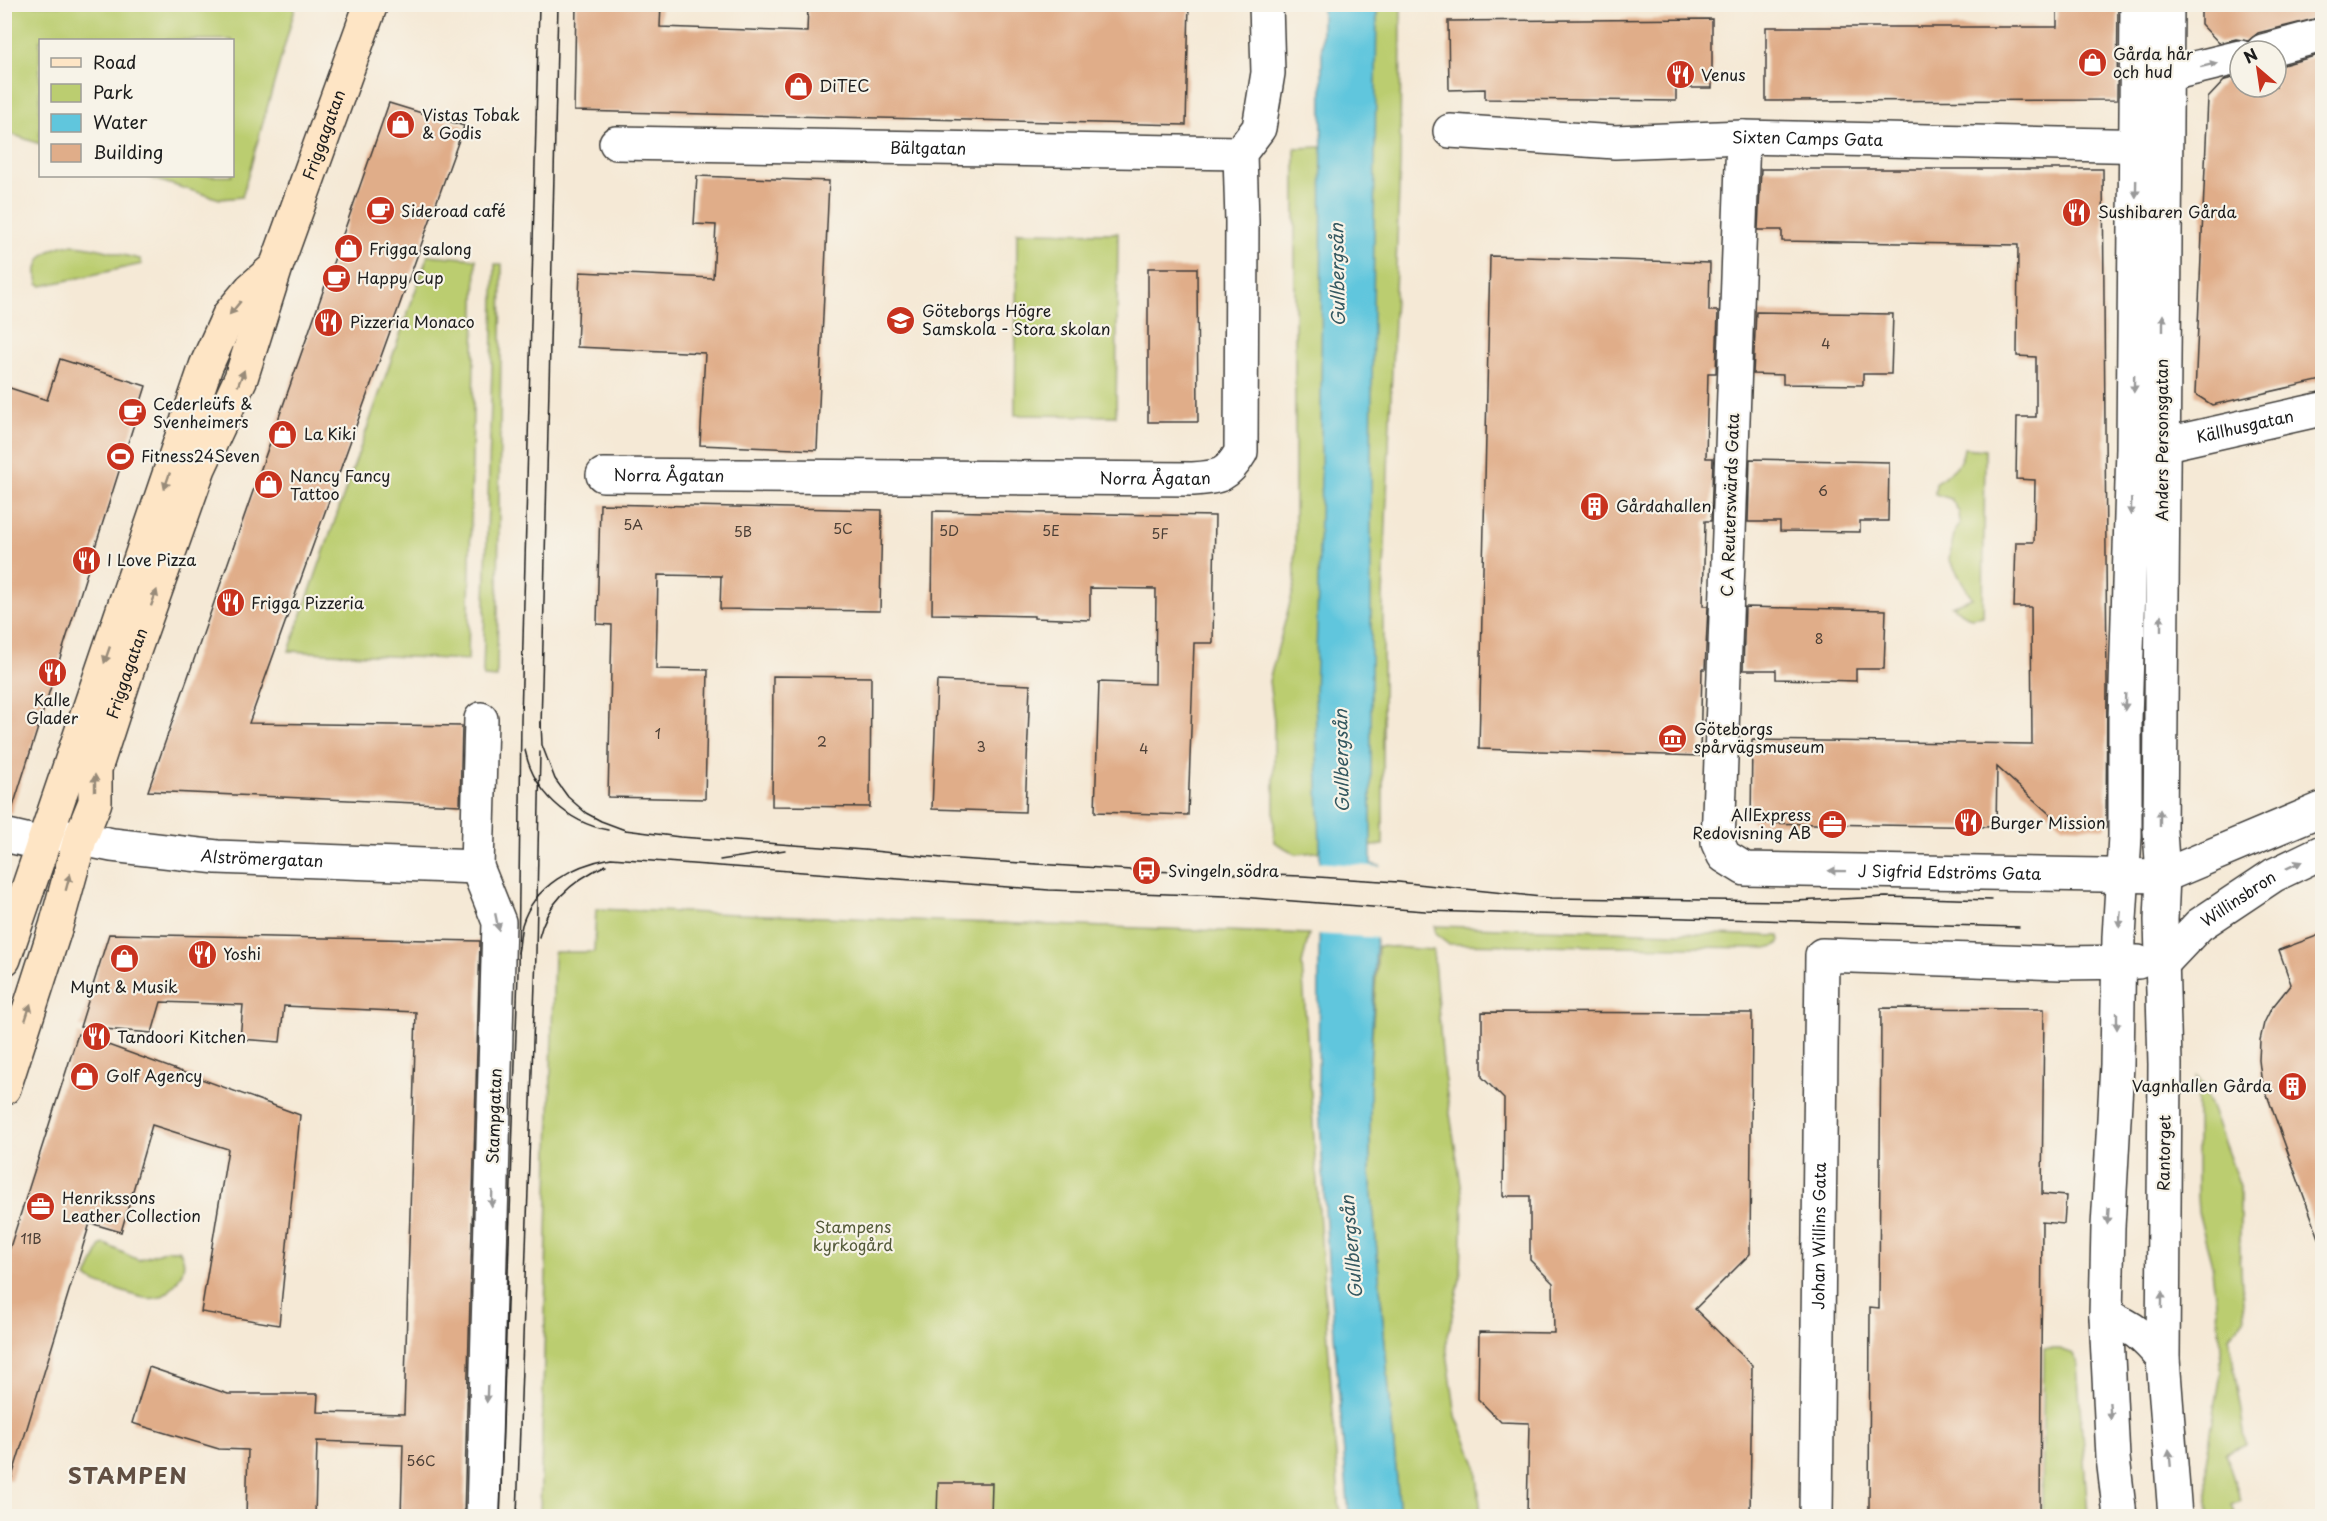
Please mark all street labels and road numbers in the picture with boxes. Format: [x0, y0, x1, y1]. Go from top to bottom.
street label: Friggagatan [295, 86, 350, 183]
street label: Sixten Camps Gata [1732, 124, 1884, 151]
street label: Bältgatan [890, 134, 966, 160]
street label: Anders Personsgatan [2149, 359, 2173, 521]
street label: Källhusgatan [2194, 403, 2296, 448]
street label: C A Reuterswärds Gata [1714, 413, 1744, 597]
street label: Norra Ågatan [614, 462, 724, 487]
street label: Norra Ågatan [1100, 464, 1212, 490]
street label: Friggagatan [99, 624, 152, 722]
street label: Alströmergatan [200, 842, 324, 872]
street label: J Sigfrid Edströms Gata [1858, 858, 2041, 885]
street label: Willinsbron [2195, 864, 2280, 932]
street label: Stampgatan [479, 1068, 507, 1164]
street label: Rantorget [2150, 1114, 2176, 1191]
street label: Johan Willins Gata [1805, 1162, 1831, 1310]

